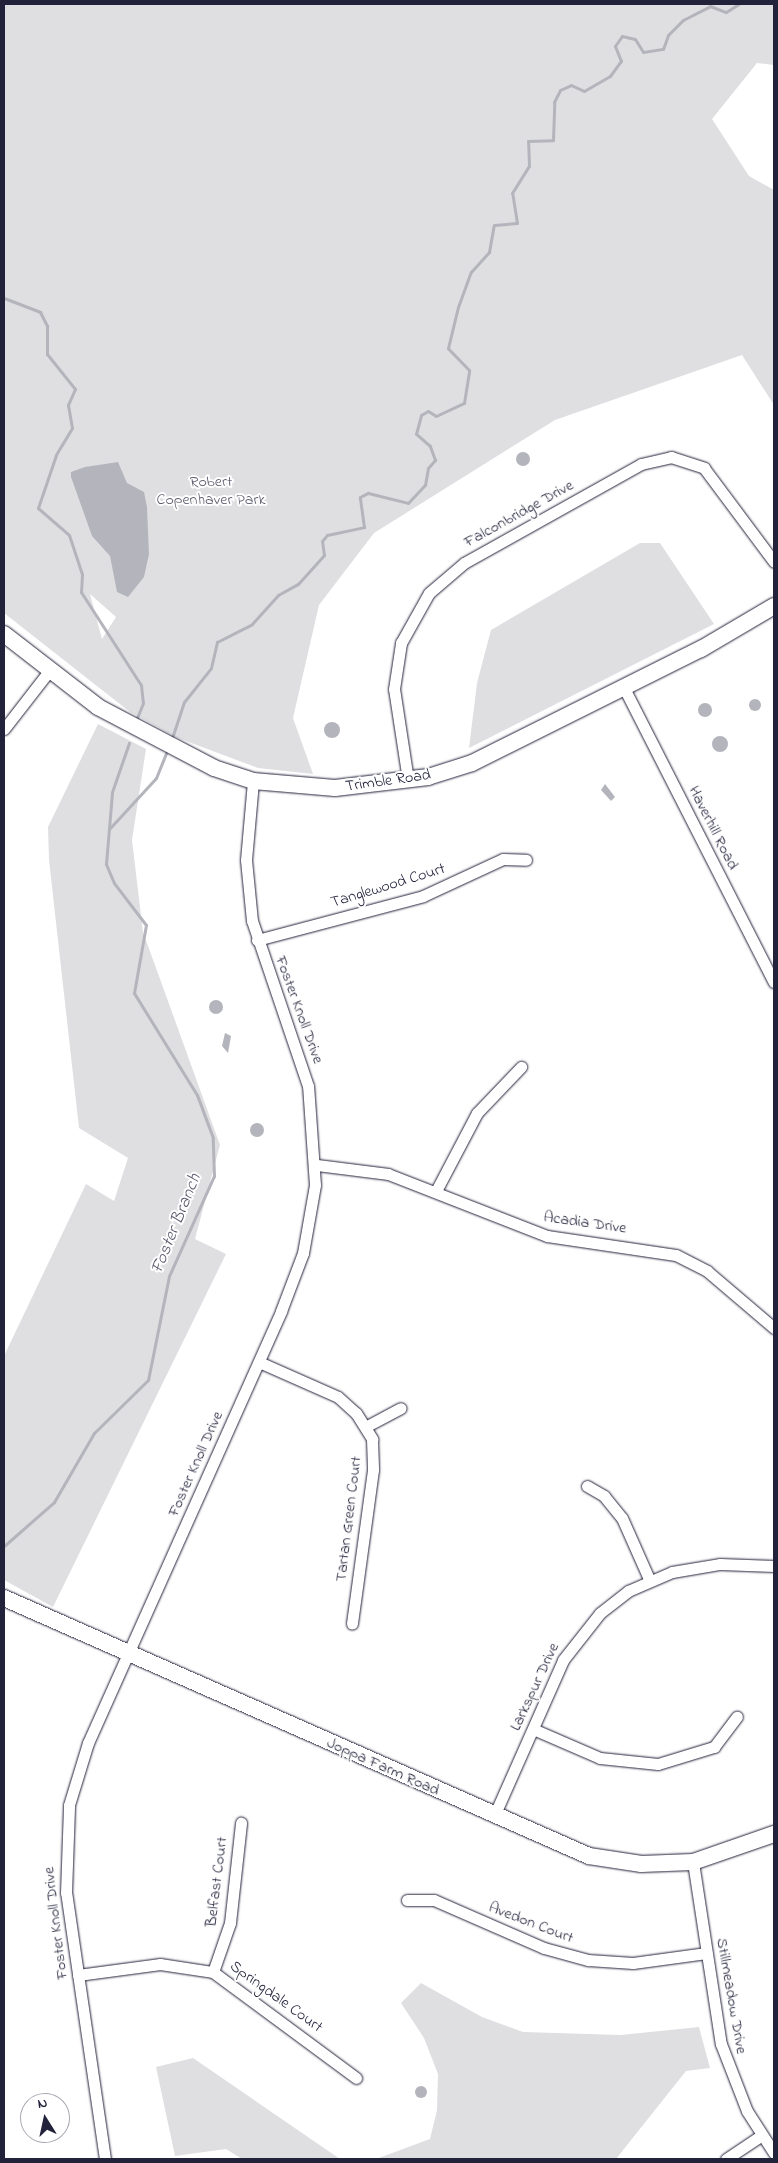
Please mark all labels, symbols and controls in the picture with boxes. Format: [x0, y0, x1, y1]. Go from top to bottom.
park label: Robert Copenhaver Park [157, 472, 265, 510]
street label: Falconbridge Drive [461, 476, 577, 552]
street label: Trimble Road [344, 766, 432, 796]
street label: Haverhill Road [684, 783, 742, 873]
street label: Tanglewood Court [328, 859, 448, 913]
street label: Foster Knoll Drive [271, 954, 327, 1066]
water label: Foster Branch [147, 1171, 207, 1277]
street label: Acadia Drive [542, 1208, 628, 1238]
street label: Foster Knoll Drive [164, 1408, 228, 1520]
street label: Tartan Green Court [332, 1455, 366, 1583]
street label: Larkspur Drive [506, 1640, 564, 1734]
street label: Joppa Farm Road [324, 1734, 442, 1800]
street label: Belfast Court [202, 1836, 232, 1928]
street label: Foster Knoll Drive [40, 1866, 72, 1980]
street label: Avedon Court [486, 1898, 576, 1948]
street label: Stillmeadow Drive [711, 1937, 751, 2055]
street label: Springdale Court [226, 1957, 326, 2037]
north arrow [20, 2093, 70, 2143]
text: N [36, 2093, 49, 2115]

